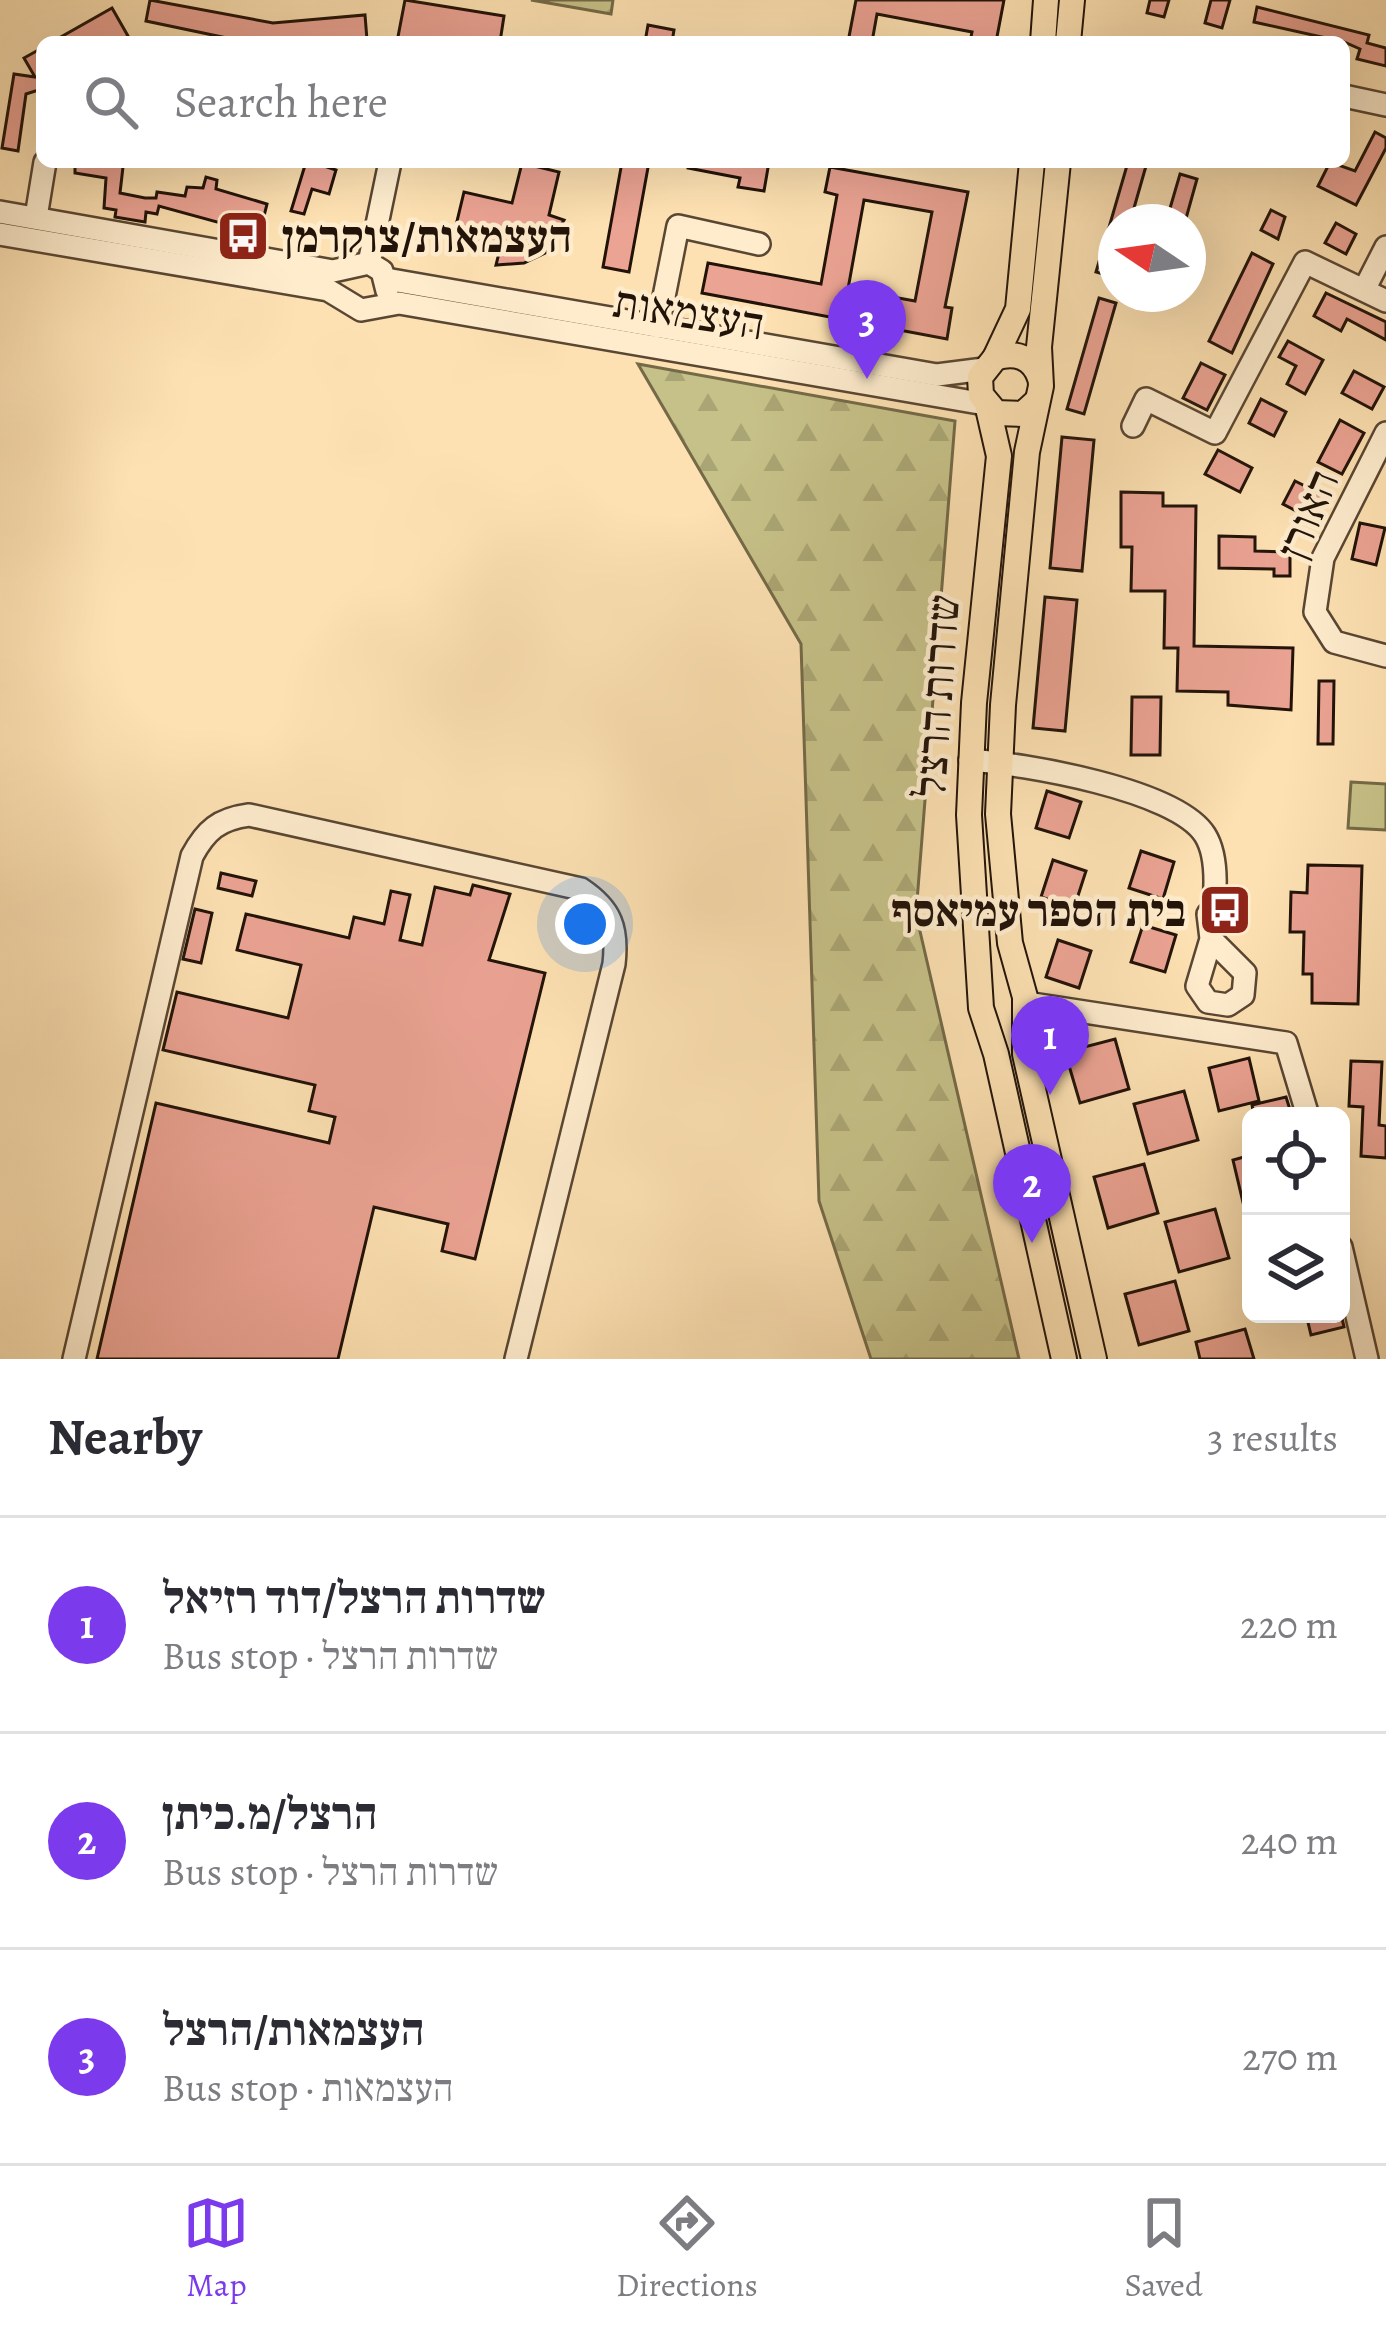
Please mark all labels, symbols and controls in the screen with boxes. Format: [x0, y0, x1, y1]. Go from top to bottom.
search box [36, 36, 1350, 168]
icon: search [78, 69, 144, 135]
text: Search here [174, 71, 388, 133]
north arrow [1098, 204, 1206, 312]
place label: העצמאות/צוקרמן [282, 206, 572, 268]
bus stop icon: העצמאות/צוקרמן [215, 208, 271, 264]
street label: העצמאות [609, 270, 769, 356]
pin: 3 [828, 280, 906, 379]
street label: האורן [1261, 460, 1354, 569]
street label: שדרות הרצל [899, 592, 975, 800]
place label: בית הספר עמיאסף [891, 880, 1186, 942]
bus stop icon: בית הספר עמיאסף [1197, 882, 1253, 938]
your location [555, 894, 615, 954]
pin: 1 [1011, 996, 1089, 1095]
map controls [1242, 1107, 1350, 1323]
button: locate [1242, 1107, 1350, 1215]
pin: 2 [993, 1144, 1071, 1243]
button: layers [1242, 1215, 1350, 1323]
text: Nearby [48, 1402, 202, 1472]
text: 3 results [1207, 1411, 1338, 1464]
text: שדרות הרצל/דוד רזיאל [162, 1567, 546, 1629]
text: 1 [80, 1598, 94, 1651]
text: 220 m [1240, 1598, 1338, 1651]
text: Bus stop · שדרות הרצל [162, 1629, 498, 1682]
text: הרצל/מ.כיתן [162, 1783, 377, 1845]
text: 2 [78, 1814, 96, 1867]
text: 240 m [1241, 1814, 1338, 1867]
text: Bus stop · שדרות הרצל [162, 1845, 498, 1898]
text: העצמאות/הרצל [162, 1999, 424, 2061]
text: 3 [79, 2030, 95, 2083]
text: 270 m [1242, 2030, 1338, 2083]
text: Bus stop · העצמאות [162, 2061, 453, 2114]
tab: Map [183, 2190, 249, 2307]
tab: Directions [616, 2190, 758, 2307]
tab: Saved [1124, 2190, 1203, 2307]

